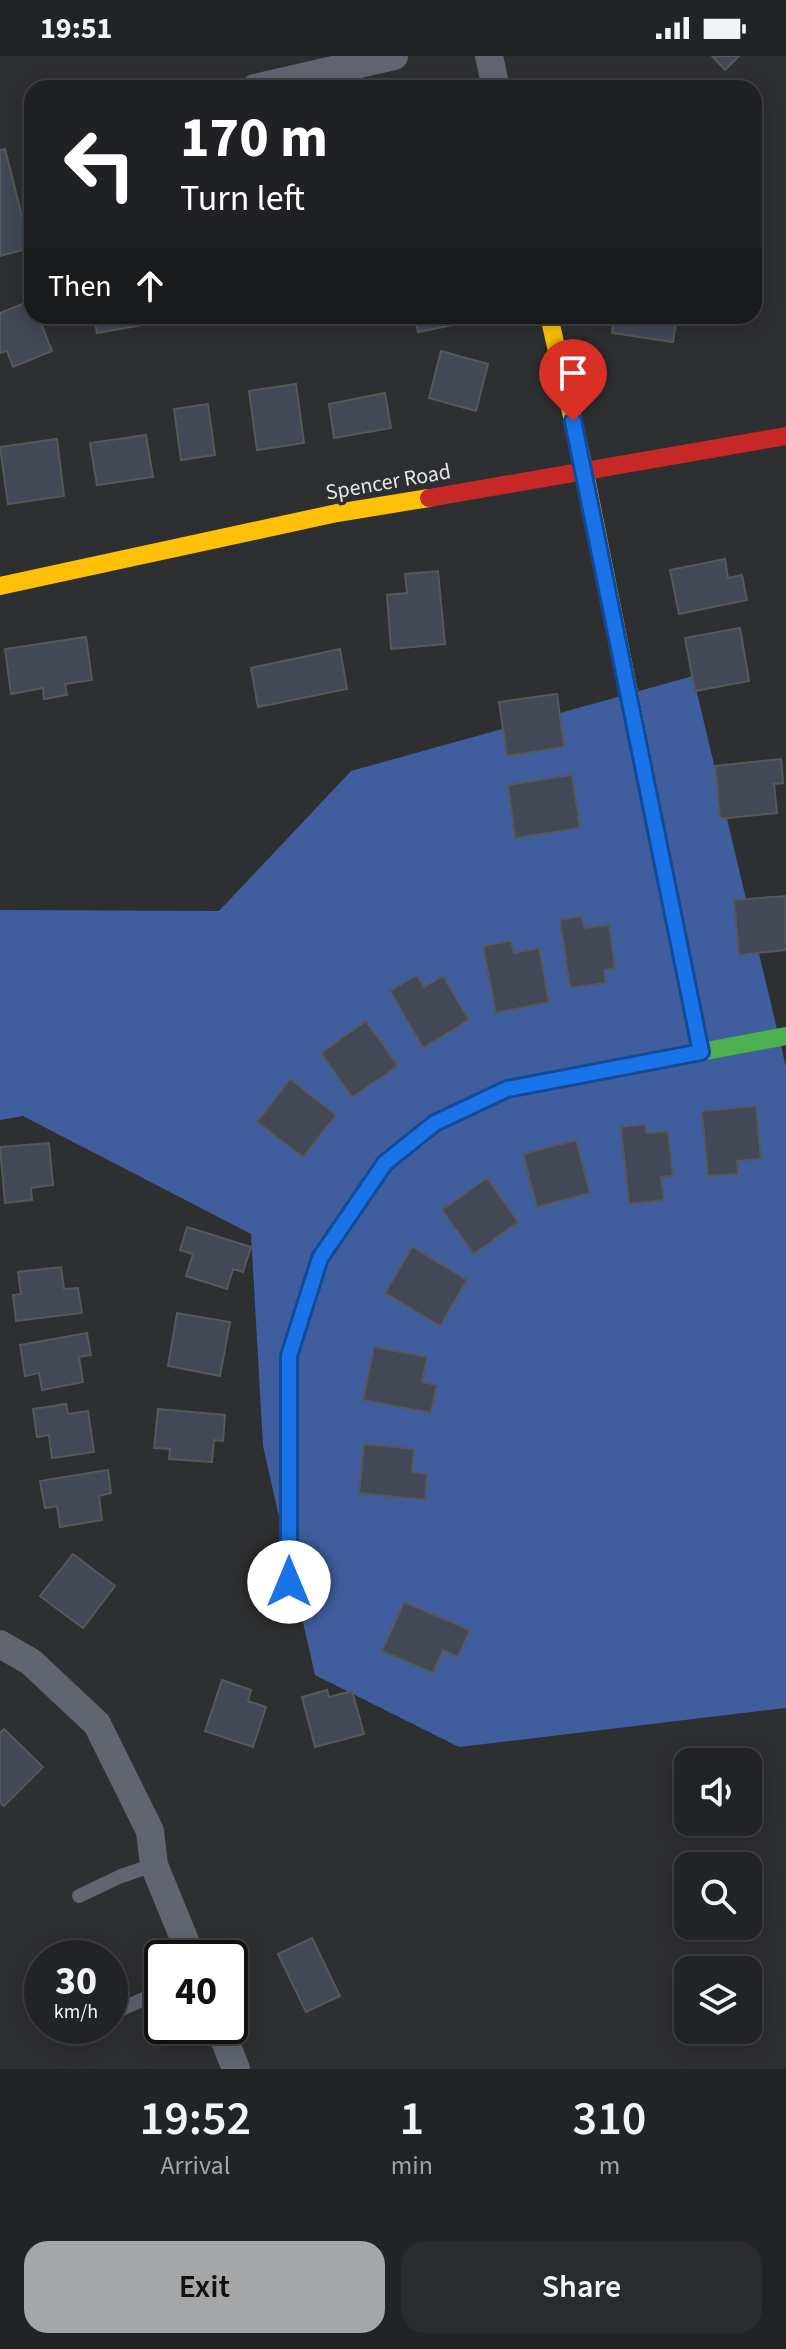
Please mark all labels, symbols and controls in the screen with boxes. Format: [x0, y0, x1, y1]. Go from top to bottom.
text: 19:51 [40, 7, 112, 50]
text: 170 m [180, 99, 328, 178]
icon: left [48, 112, 152, 216]
text: Turn left [180, 173, 305, 224]
icon: ahead [128, 264, 172, 308]
text: Then [48, 265, 112, 308]
pin [539, 339, 607, 421]
icon: arrive [551, 351, 595, 395]
street label: Spencer Road [323, 455, 453, 509]
position arrow [247, 1540, 331, 1624]
map controls [674, 1748, 762, 2044]
button: sound [674, 1748, 762, 1836]
button: search [674, 1852, 762, 1940]
speed limit sign: 40 [144, 1940, 248, 2044]
text: 30 [55, 1953, 97, 2010]
button: layers [674, 1956, 762, 2044]
text: km/h [54, 1998, 98, 2026]
text: 19:52 [140, 2085, 251, 2153]
text: 1 [400, 2085, 424, 2153]
text: 310 [573, 2085, 646, 2153]
text: Arrival [160, 2147, 230, 2184]
text: min [391, 2147, 433, 2184]
text: m [599, 2147, 620, 2184]
button: Exit [24, 2241, 385, 2333]
button: Share [401, 2241, 762, 2333]

